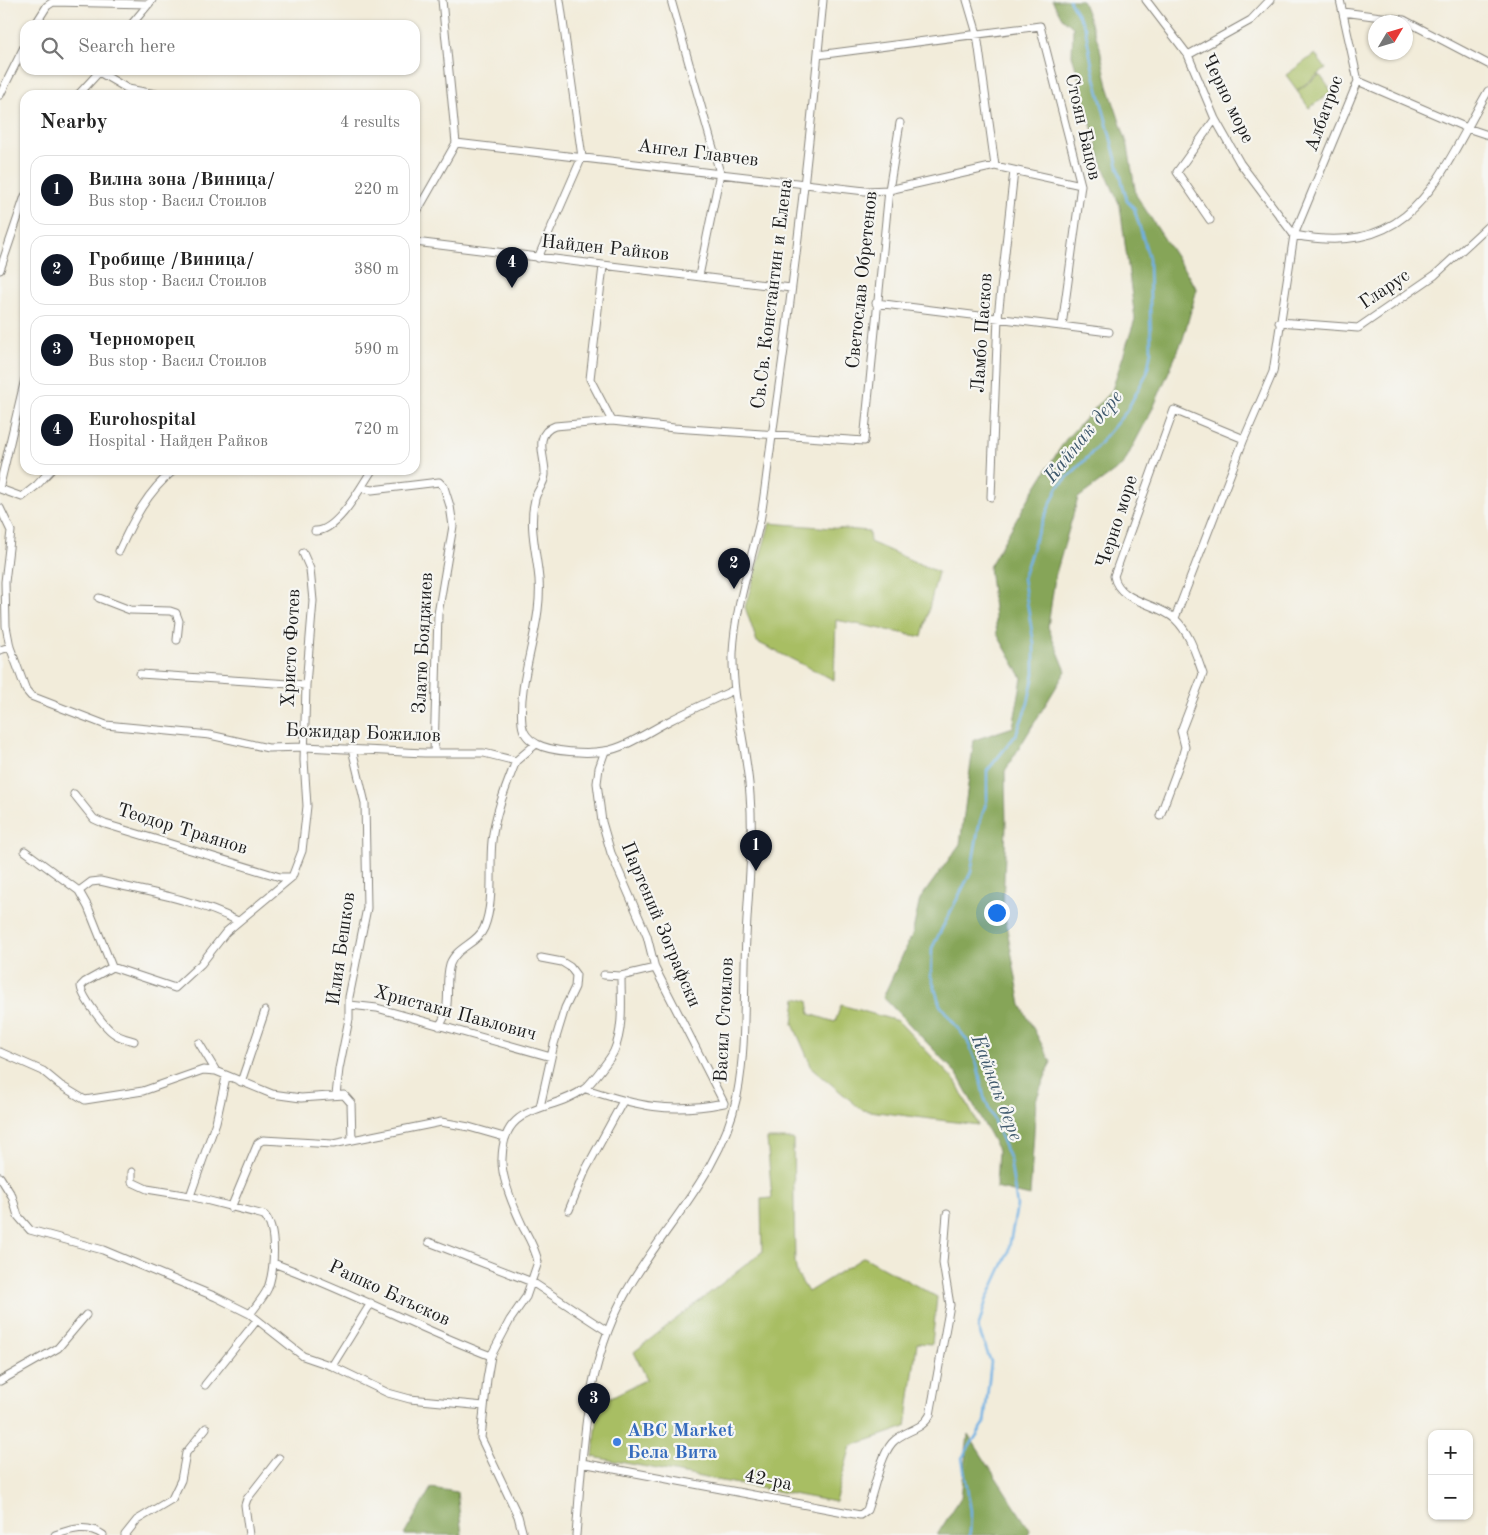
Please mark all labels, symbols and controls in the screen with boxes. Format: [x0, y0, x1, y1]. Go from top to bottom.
north arrow [1368, 15, 1413, 60]
search box [20, 20, 420, 75]
icon: search [38, 34, 66, 62]
text: Search here [78, 38, 175, 57]
street label: Черно море [1197, 51, 1257, 147]
street label: Стоян Бацов [1061, 72, 1103, 182]
street label: Албатрос [1302, 73, 1348, 155]
text: Nearby [40, 112, 108, 133]
text: 4 results [340, 115, 400, 131]
street label: Ангел Главчев [636, 137, 760, 171]
text: Вилна зона /Виница/ [88, 171, 275, 190]
street label: Св.Св. Константин и Елена [749, 177, 797, 410]
text: 1 [52, 182, 62, 198]
text: 220 m [354, 182, 399, 198]
street label: Светослав Обретенов [844, 190, 882, 370]
text: Bus stop · Васил Стоилов [88, 194, 267, 210]
street label: Найден Райков [540, 233, 670, 265]
pin: 4 [496, 247, 528, 288]
text: Гробище /Виница/ [88, 251, 254, 270]
text: 2 [52, 262, 62, 278]
text: 380 m [354, 262, 399, 278]
street label: Гларус [1356, 266, 1414, 314]
street label: Ламбо Пасков [969, 272, 997, 394]
text: Bus stop · Васил Стоилов [88, 274, 267, 290]
text: Черноморец [88, 331, 195, 350]
text: 3 [52, 342, 62, 358]
text: 590 m [354, 342, 399, 358]
text: Bus stop · Васил Стоилов [88, 354, 267, 370]
water label: Кайнак дере [1040, 387, 1127, 488]
text: Eurohospital [88, 411, 196, 430]
text: 4 [52, 422, 62, 438]
text: 720 m [354, 422, 399, 438]
text: Hospital · Найден Райков [88, 434, 268, 450]
street label: Черно море [1094, 473, 1142, 571]
pin: 2 [718, 548, 750, 589]
street label: Златю Бояджиев [411, 572, 437, 714]
street label: Христо Фотев [279, 588, 305, 708]
street label: Божидар Божилов [285, 722, 441, 746]
street label: Теодор Траянов [114, 801, 250, 859]
pin: 1 [740, 830, 772, 871]
street label: Партений Зографски [617, 840, 703, 1010]
street label: Илия Бешков [325, 891, 359, 1007]
your location [984, 900, 1010, 926]
street label: Васил Стоилов [712, 957, 738, 1083]
street label: Христаки Павлович [372, 983, 538, 1045]
water label: Кайнак дере [966, 1031, 1025, 1144]
street label: Рашко Блъсков [325, 1258, 453, 1330]
pin: 3 [578, 1383, 610, 1424]
place label: ABC Market Бела Вита [627, 1422, 734, 1463]
map controls [1428, 1430, 1473, 1520]
button: + [1428, 1430, 1473, 1475]
marker: ABC Market Бела Вита [611, 1436, 623, 1448]
street label: 42-ра [742, 1467, 794, 1495]
button: − [1428, 1475, 1473, 1520]

